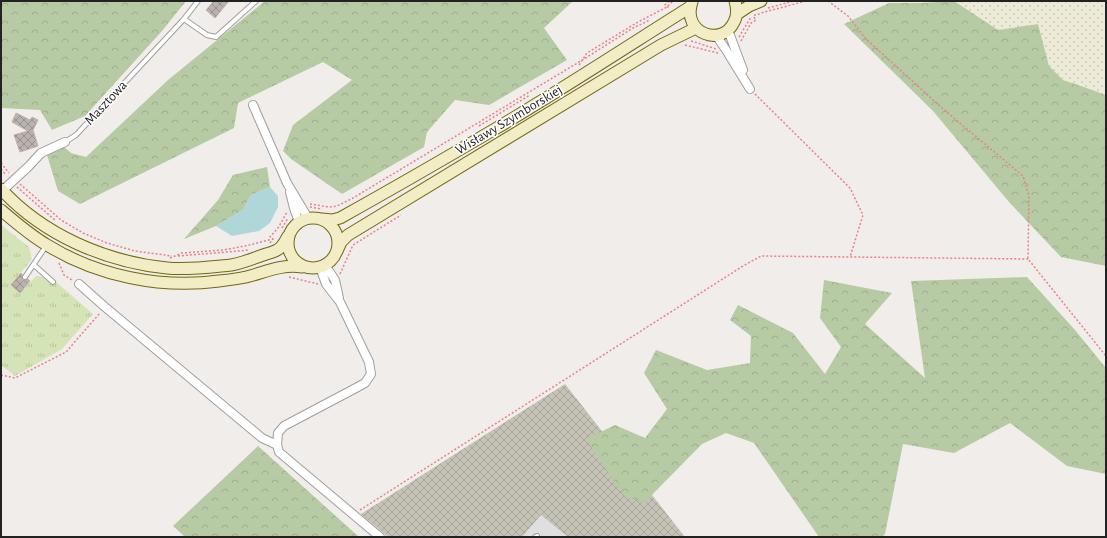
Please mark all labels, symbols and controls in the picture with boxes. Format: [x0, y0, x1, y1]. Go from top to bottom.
street label: Masztowa [82, 78, 130, 128]
street label: Wisławy Szymborskiej [453, 83, 565, 157]

